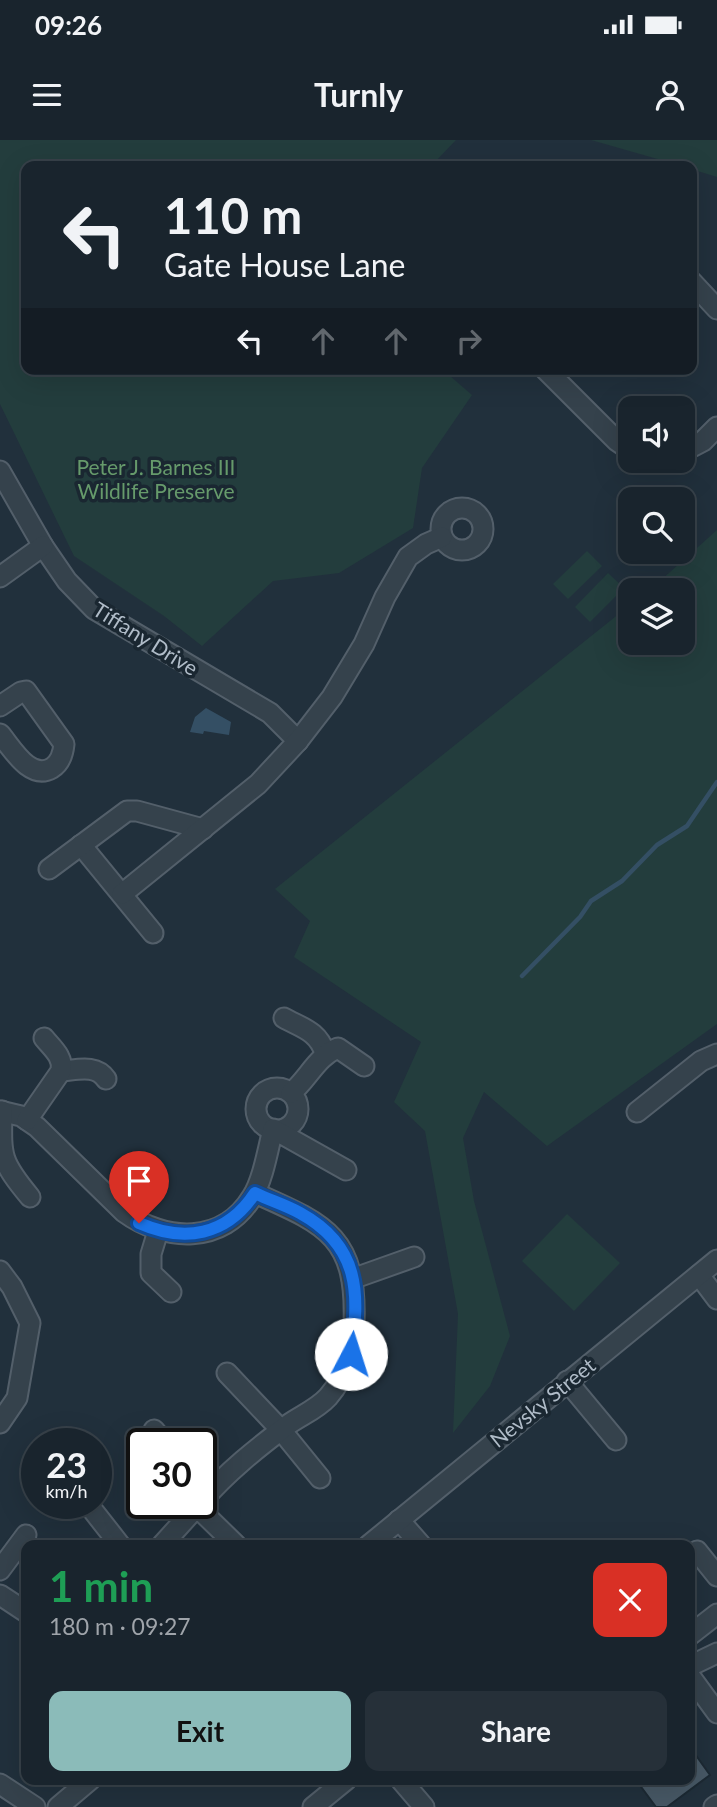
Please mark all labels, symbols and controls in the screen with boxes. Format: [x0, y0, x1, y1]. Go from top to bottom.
text: 09:26 [35, 9, 102, 41]
text: Turnly [314, 75, 403, 114]
icon: menu [28, 76, 66, 114]
icon: person [651, 76, 689, 114]
text: 110 m [164, 186, 302, 244]
icon: left [49, 189, 140, 280]
text: Gate House Lane [164, 245, 405, 284]
icon: left [231, 322, 269, 360]
icon: ahead [304, 322, 342, 360]
icon: ahead [377, 322, 415, 360]
icon: right [450, 322, 488, 360]
map controls [618, 396, 695, 655]
button: sound [618, 396, 695, 473]
park label: Peter J. Barnes III Wildlife Preserve [76, 454, 236, 503]
button: search [618, 487, 695, 564]
button: layers [618, 578, 695, 655]
street label: Tiffany Drive [89, 596, 203, 680]
pin [109, 1151, 169, 1223]
icon: arrive [120, 1162, 158, 1200]
position arrow [314, 1317, 388, 1391]
street label: Nevsky Street [484, 1352, 600, 1452]
speed limit sign: 30 [126, 1428, 217, 1519]
text: 23 [46, 1443, 87, 1485]
text: km/h [45, 1480, 88, 1502]
text: 1 min [49, 1561, 153, 1611]
button: close [593, 1563, 667, 1637]
text: 180 m · 09:27 [49, 1612, 191, 1640]
button: Exit [49, 1691, 351, 1771]
button: Share [365, 1691, 667, 1771]

